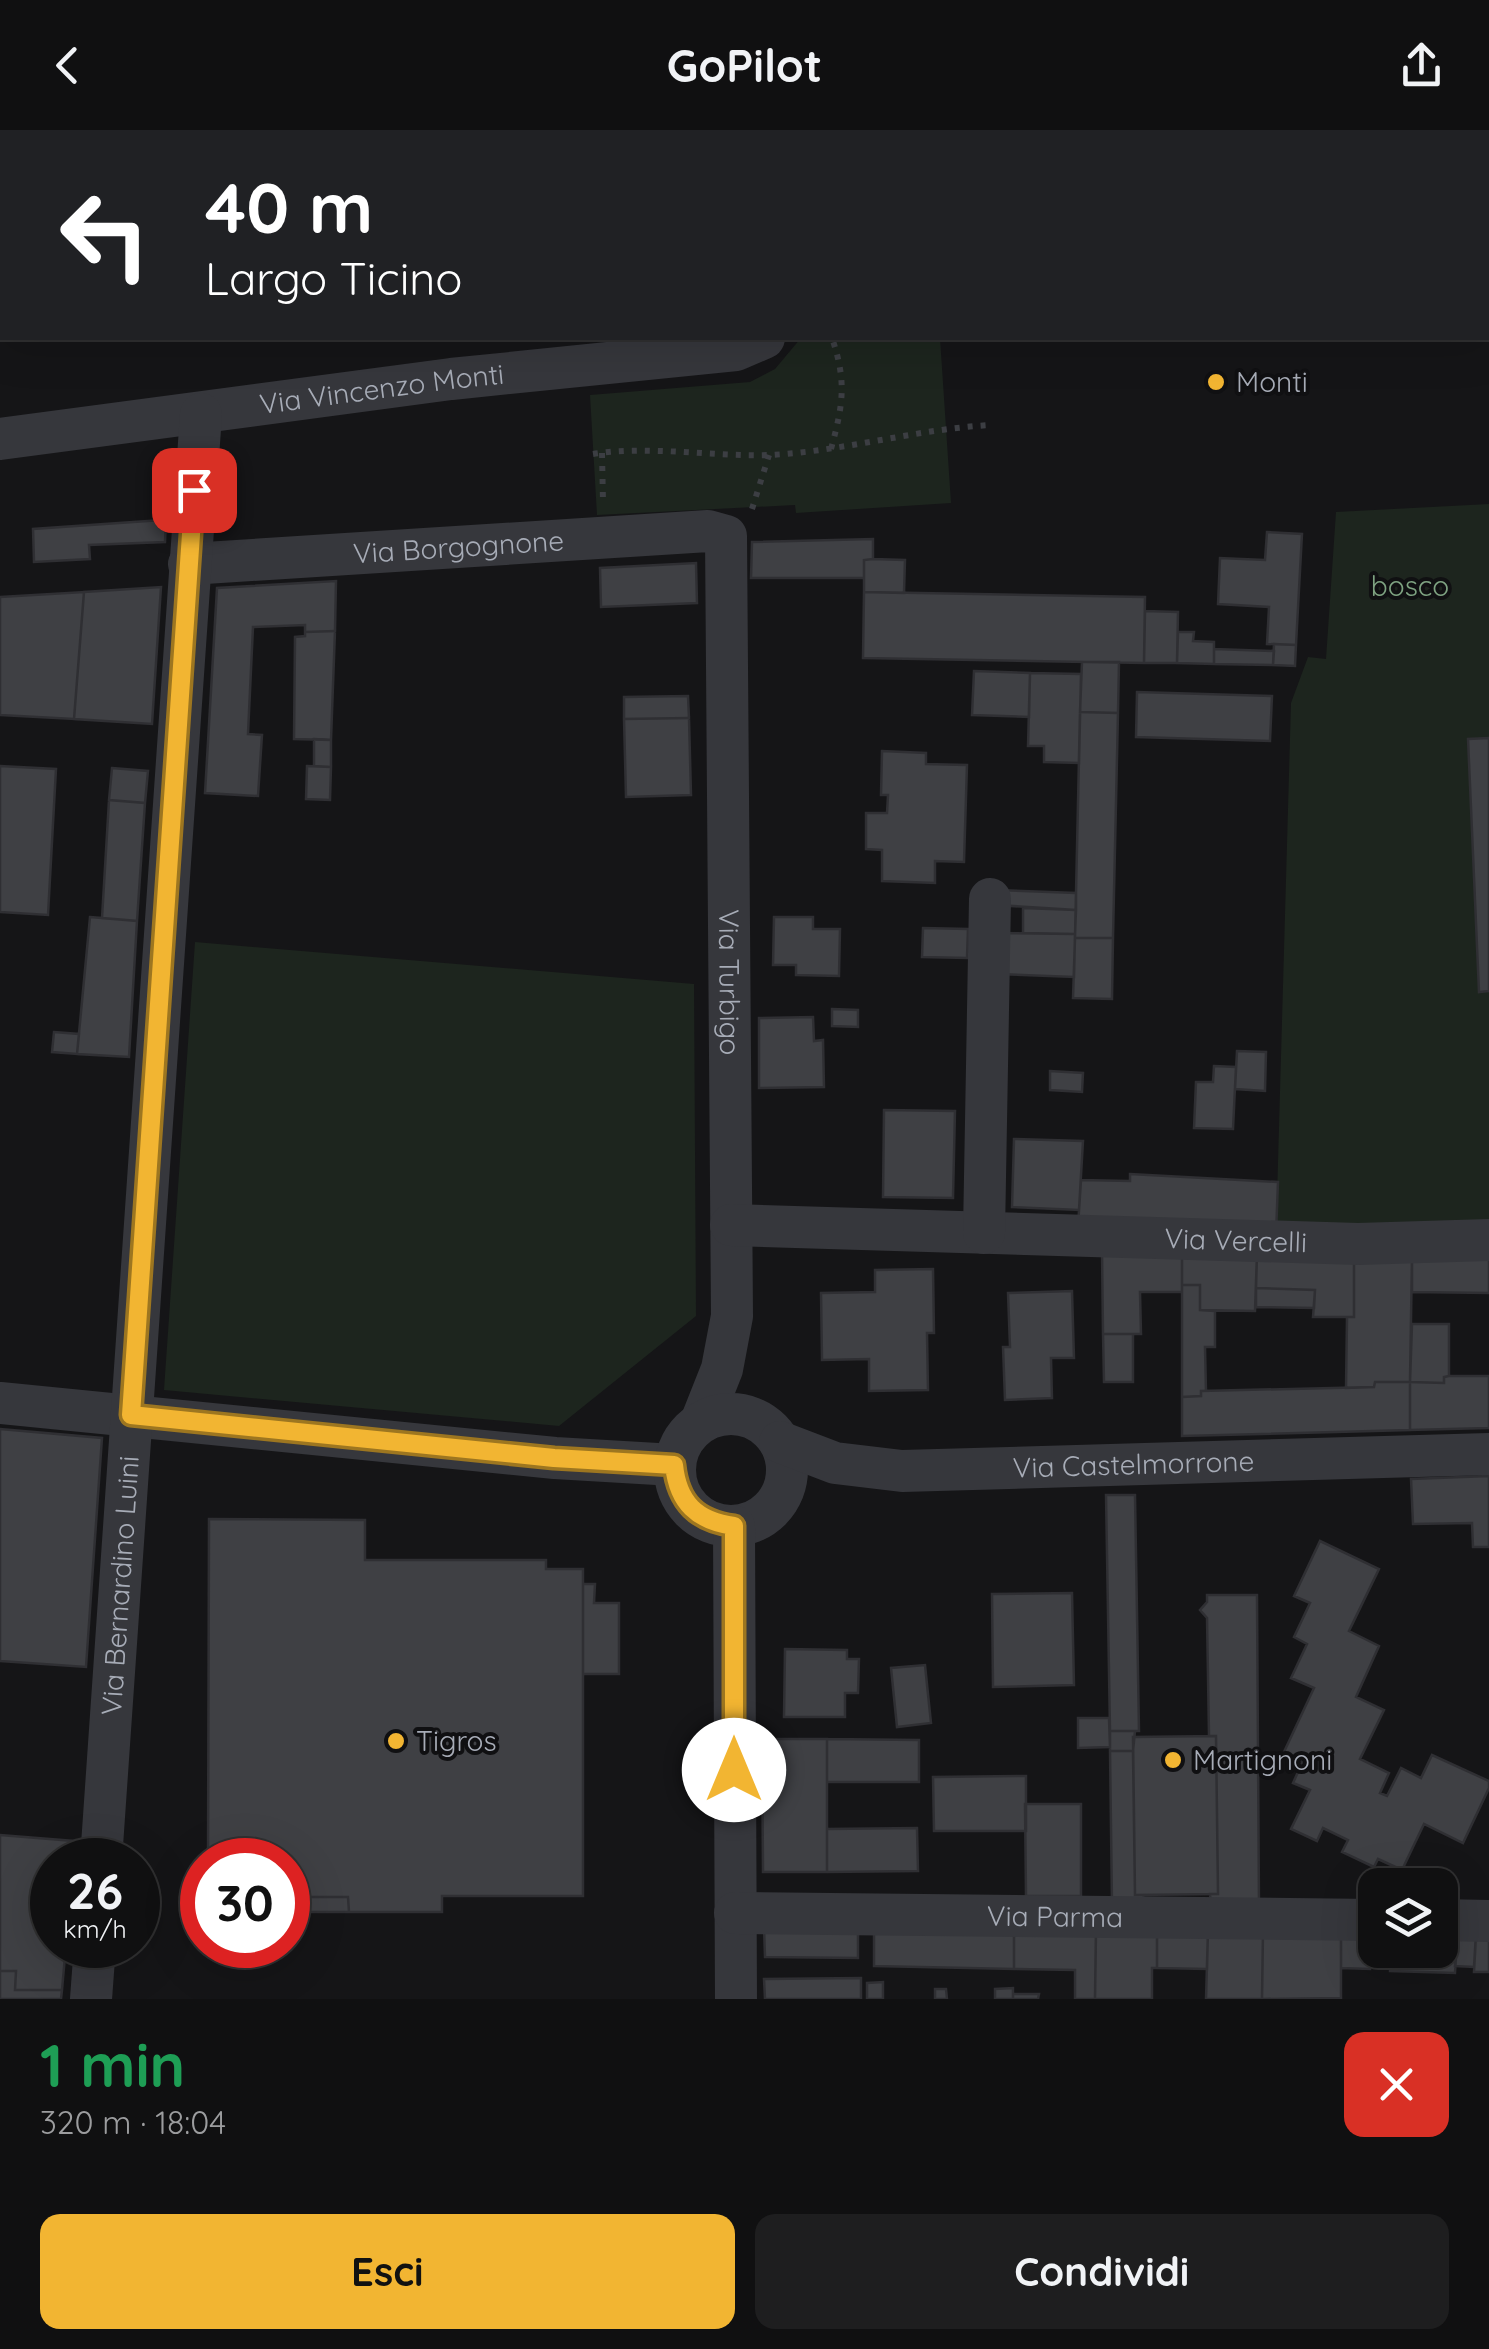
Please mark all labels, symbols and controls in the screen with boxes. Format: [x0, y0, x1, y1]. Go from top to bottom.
text: GoPilot [667, 37, 822, 93]
icon: back [40, 38, 95, 93]
icon: share [1394, 38, 1449, 93]
text: 40 m [205, 163, 373, 251]
icon: left [40, 170, 170, 300]
text: Largo Ticino [205, 250, 462, 306]
street label: Via Vincenzo Monti [257, 356, 506, 421]
place label: Monti [1236, 364, 1308, 399]
marker: Monti [1205, 371, 1227, 393]
pin [152, 448, 237, 533]
icon: arrive [167, 463, 222, 518]
street label: Via Borgognone [352, 522, 565, 571]
park label: bosco [1371, 568, 1449, 603]
street label: Via Turbigo [712, 909, 748, 1056]
street label: Via Vercelli [1164, 1220, 1308, 1259]
street label: Via Castelmorrone [1012, 1443, 1255, 1485]
street label: Via Bernardino Luini [93, 1455, 146, 1717]
position arrow [682, 1718, 786, 1822]
place label: Tigros [416, 1723, 497, 1758]
marker: Tigros [385, 1730, 407, 1752]
place label: Martignoni [1193, 1742, 1332, 1777]
marker: Martignoni [1162, 1749, 1184, 1771]
speed limit sign: 30 [180, 1838, 310, 1968]
text: 26 [67, 1859, 123, 1922]
map controls [1358, 1868, 1458, 1968]
button: layers [1358, 1868, 1458, 1968]
street label: Via Parma [987, 1898, 1123, 1934]
text: km/h [63, 1913, 127, 1944]
text: 1 min [40, 2027, 185, 2102]
button: close [1344, 2032, 1449, 2137]
text: 320 m · 18:04 [40, 2102, 226, 2142]
button: Esci [40, 2214, 735, 2329]
button: Condividi [755, 2214, 1449, 2329]

